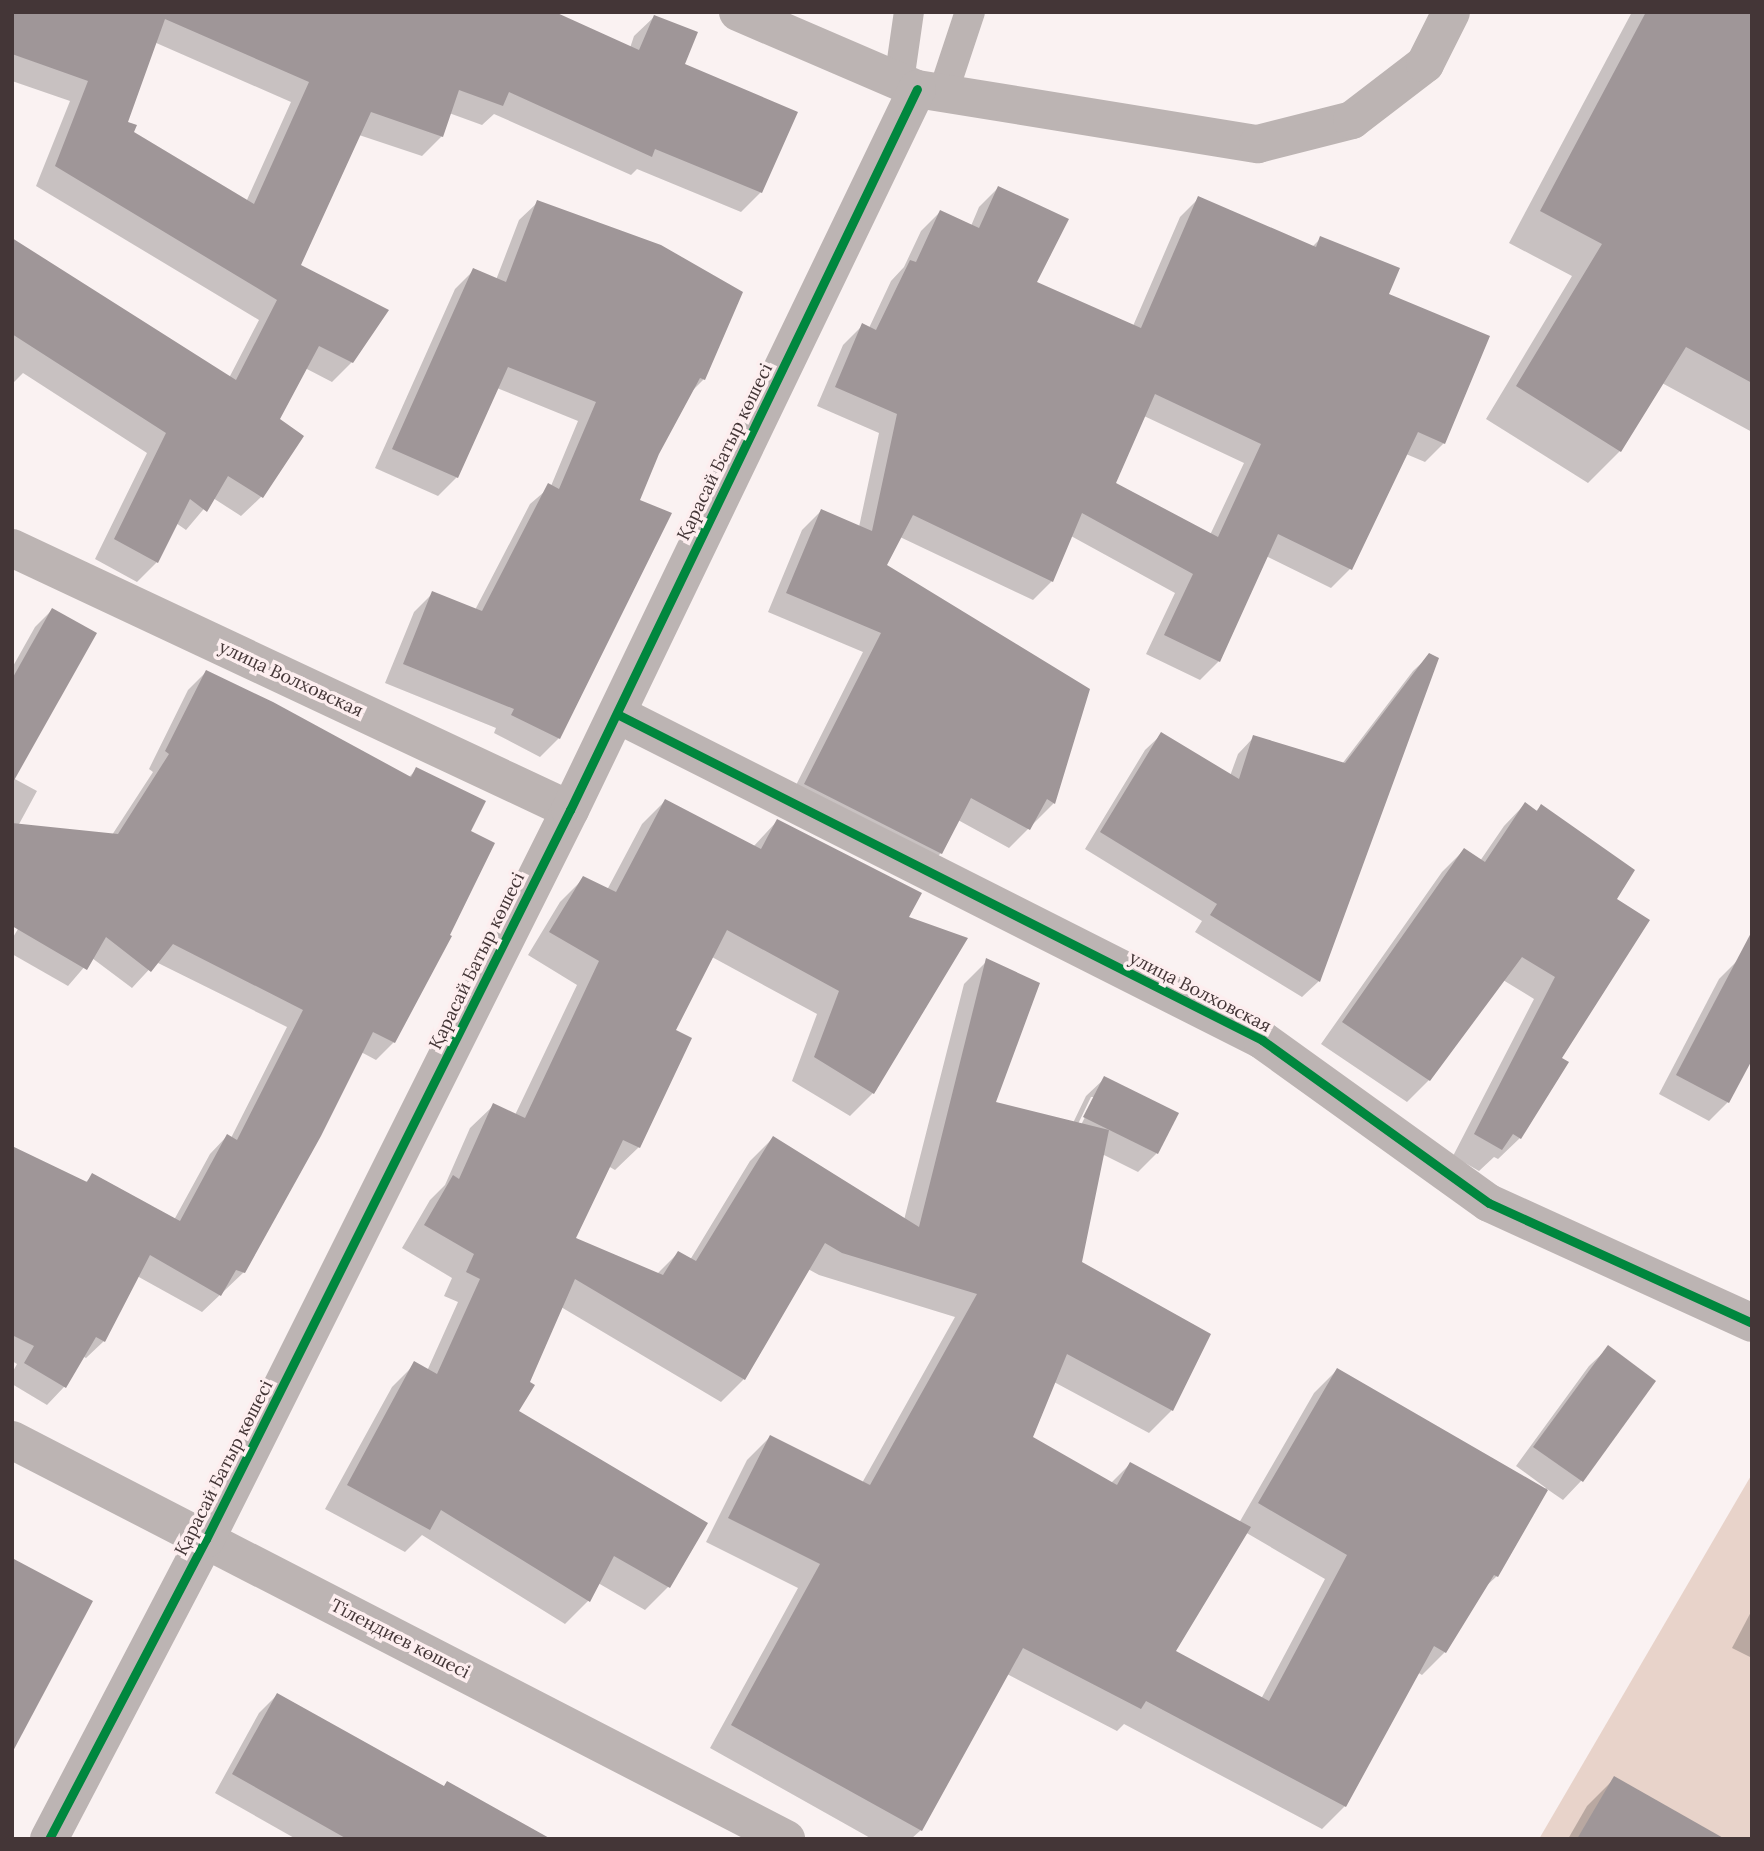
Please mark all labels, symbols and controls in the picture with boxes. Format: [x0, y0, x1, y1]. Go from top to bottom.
street label: Қарасай Батыр көшесі [673, 360, 777, 544]
street label: улица Волховская [215, 636, 367, 722]
street label: Қарасай Батыр көшесі [425, 869, 529, 1053]
street label: улица Волховская [1125, 947, 1275, 1037]
street label: Қарасай Батыр көшесі [170, 1377, 278, 1559]
street label: Тілендиев көшесі [327, 1595, 473, 1683]

